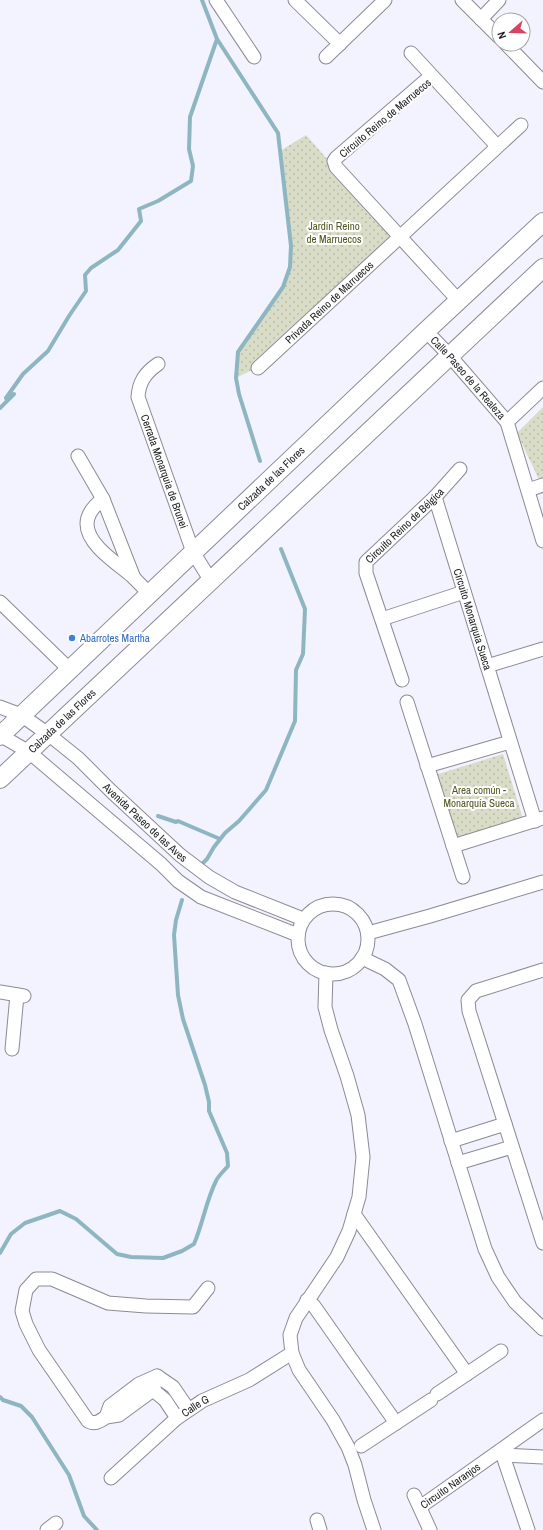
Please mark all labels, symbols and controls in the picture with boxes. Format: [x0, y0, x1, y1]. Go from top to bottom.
north arrow [491, 12, 531, 52]
text: N [494, 30, 509, 41]
street label: Circuito Reino de Marruecos [336, 75, 434, 161]
park label: Jardín Reino de Marruecos [306, 219, 362, 246]
street label: Privada Reino de Marruecos [282, 257, 377, 347]
street label: Calle Paseo de la Realeza [428, 333, 509, 422]
street label: Cerrada Monarquia de Brunei [138, 412, 191, 530]
street label: Calzada de las Flores [235, 443, 308, 514]
street label: Circuito Reino de Bélgica [362, 485, 447, 566]
street label: Circuito Monarquia Sueca [450, 567, 495, 672]
place label: Abarrotes Martha [79, 631, 150, 645]
marker: Abarrotes Martha [67, 633, 77, 643]
street label: Calzada de las Flores [25, 685, 99, 756]
street label: Avenida Paseo de las Aves [99, 779, 190, 865]
park label: Area común - Monarquía Sueca [443, 783, 515, 810]
street label: Calle G [179, 1392, 211, 1420]
street label: Circuito Naranjos [417, 1459, 483, 1512]

